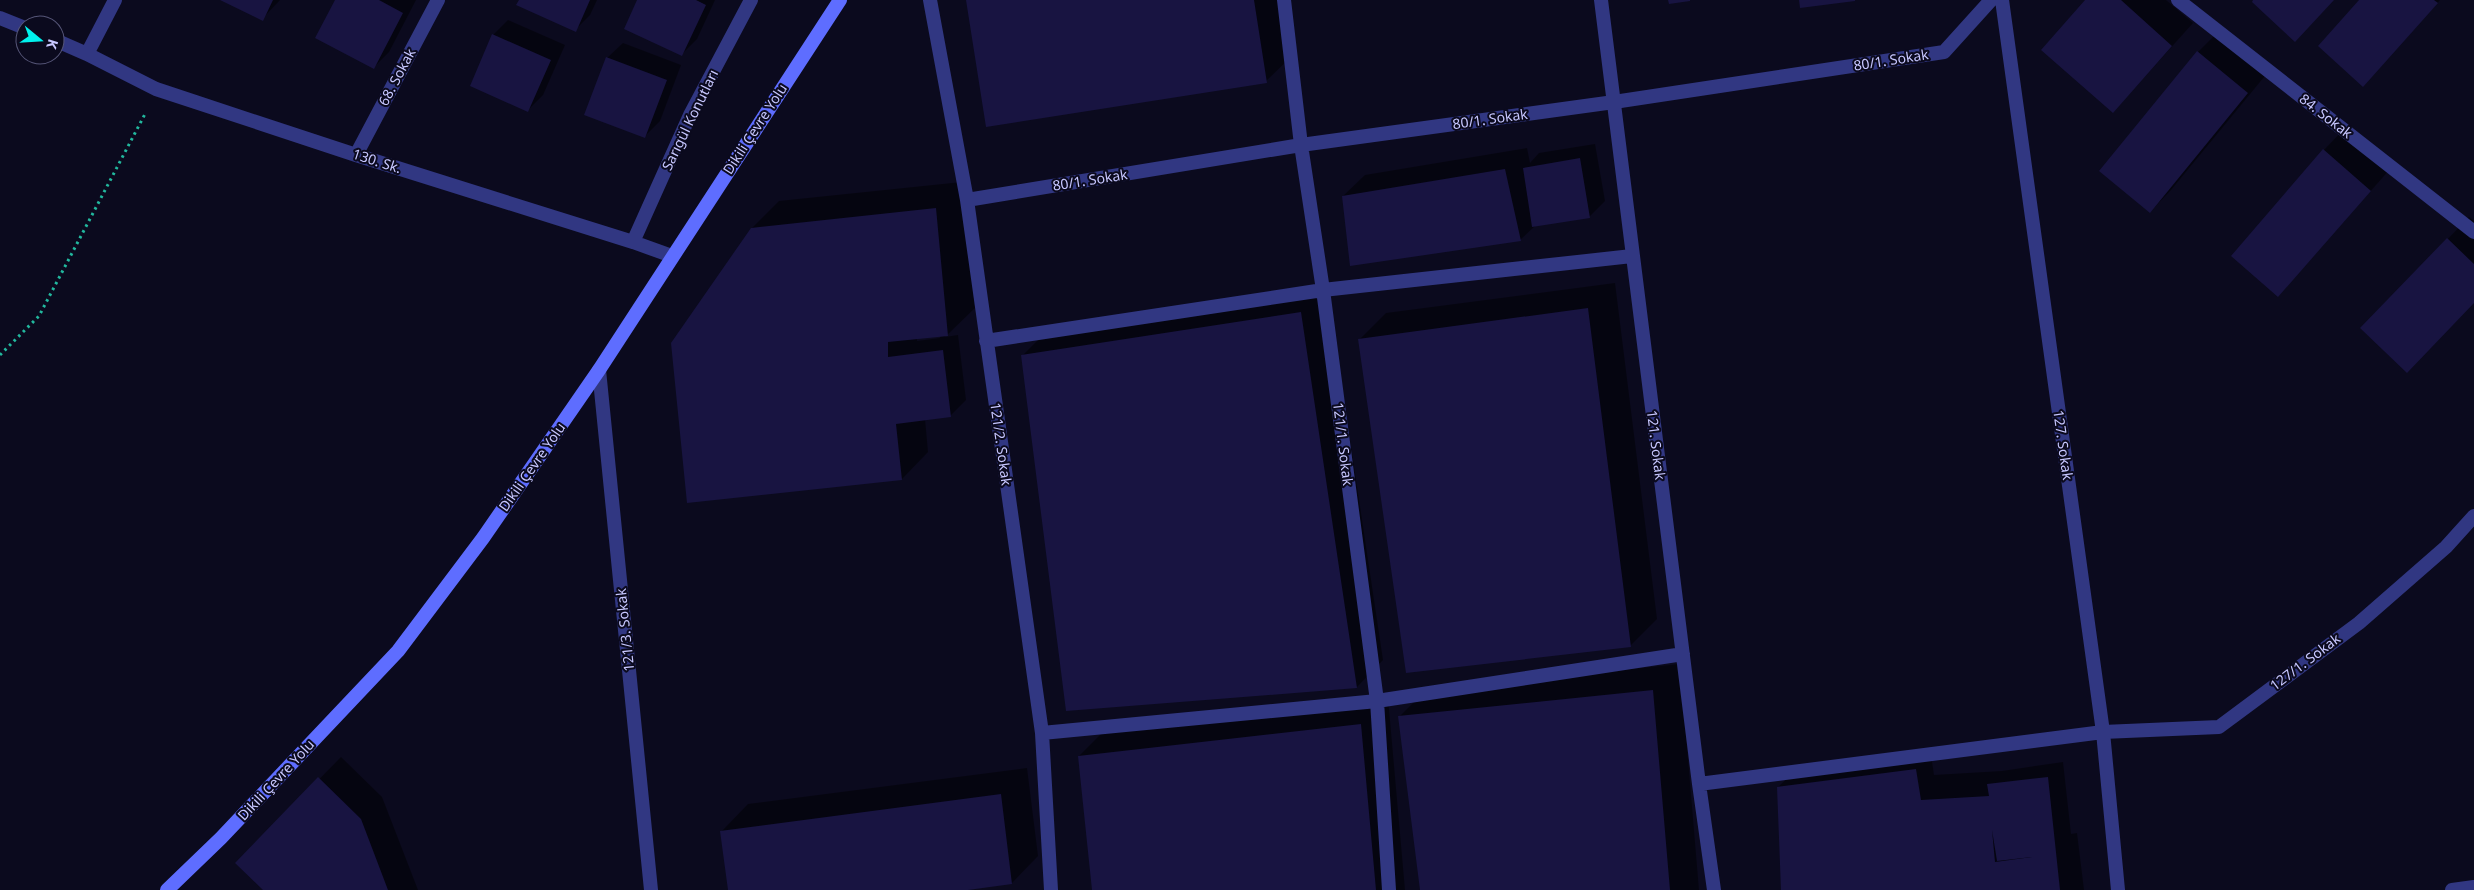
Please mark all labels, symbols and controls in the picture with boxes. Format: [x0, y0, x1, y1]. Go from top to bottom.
north arrow [15, 15, 65, 65]
text: K [42, 37, 63, 52]
street label: 68. Sokak [374, 44, 420, 109]
street label: 80/1. Sokak [1852, 44, 1930, 75]
street label: Sarıgül Konutları [657, 66, 722, 173]
street label: Dikili Çevre Yolu [718, 80, 791, 178]
street label: 84. Sokak [2296, 89, 2357, 143]
street label: 80/1. Sokak [1451, 104, 1529, 133]
street label: 130. Sk. [350, 144, 404, 177]
street label: 80/1. Sokak [1051, 164, 1129, 195]
street label: 121/2. Sokak [986, 401, 1017, 487]
street label: 121/1. Sokak [1329, 401, 1358, 487]
street label: 121. Sokak [1643, 409, 1670, 482]
street label: 127. Sokak [2049, 409, 2078, 482]
street label: Dikili Çevre Yolu [494, 419, 569, 515]
street label: 121/3. Sokak [611, 587, 638, 673]
street label: 127/1. Sokak [2266, 629, 2344, 694]
street label: Dikili Çevre Yolu [233, 735, 318, 824]

